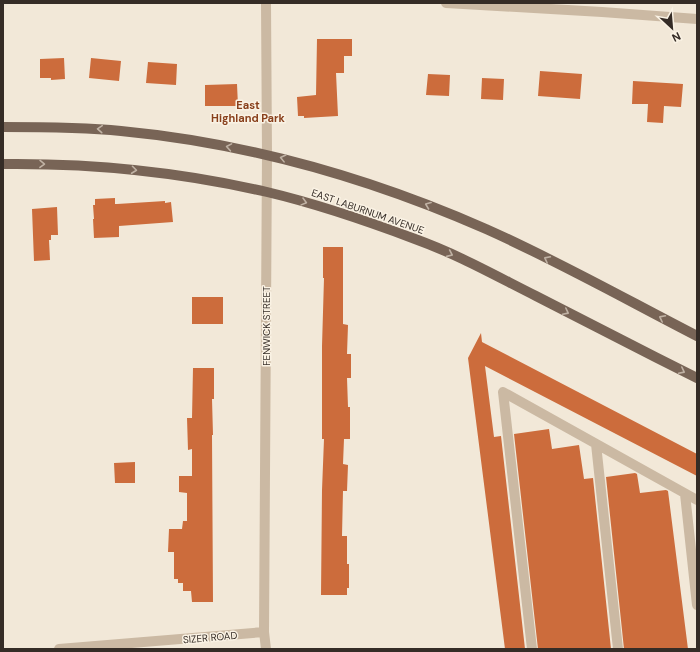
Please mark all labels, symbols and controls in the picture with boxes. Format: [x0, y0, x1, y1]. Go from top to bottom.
north arrow [652, 8, 692, 48]
text: N [670, 29, 683, 45]
district label: East Highland Park [211, 98, 286, 125]
one-way arrow [97, 125, 103, 134]
one-way arrow [226, 143, 232, 151]
one-way arrow [280, 155, 286, 163]
one-way arrow [39, 160, 45, 168]
one-way arrow [131, 165, 137, 174]
street label: EAST LABURNUM AVENUE [310, 186, 426, 237]
one-way arrow [301, 197, 308, 206]
one-way arrow [425, 202, 432, 210]
one-way arrow [446, 249, 453, 257]
one-way arrow [544, 256, 551, 263]
street label: FENWICK STREET [260, 286, 273, 366]
one-way arrow [562, 307, 570, 314]
one-way arrow [659, 316, 667, 323]
one-way arrow [678, 366, 685, 374]
street label: SIZER ROAD [182, 629, 238, 646]

